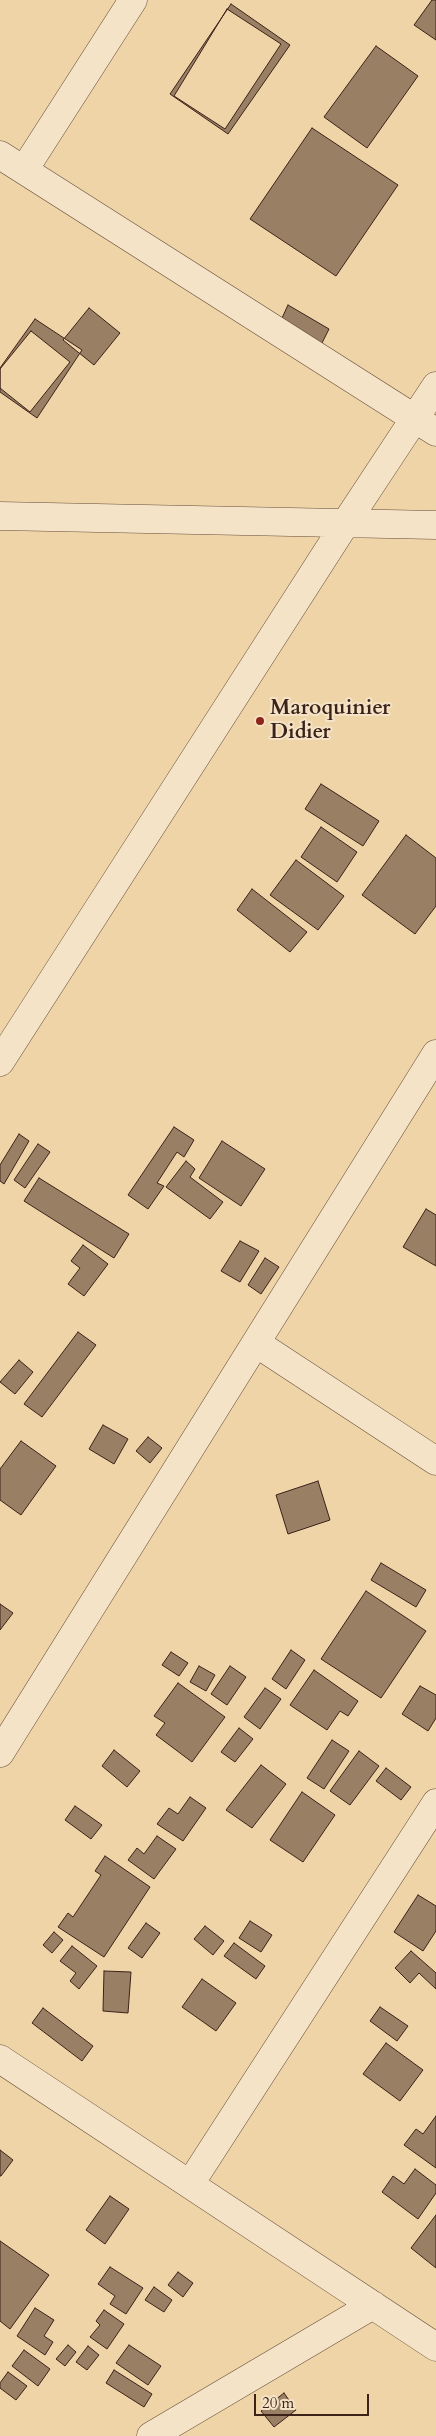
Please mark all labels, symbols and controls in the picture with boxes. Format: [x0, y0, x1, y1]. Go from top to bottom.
place label: Maroquinier Didier [270, 696, 390, 746]
marker: Maroquinier Didier [254, 715, 266, 727]
scale bar [256, 2384, 371, 2416]
text: 20 m [262, 2393, 294, 2413]

